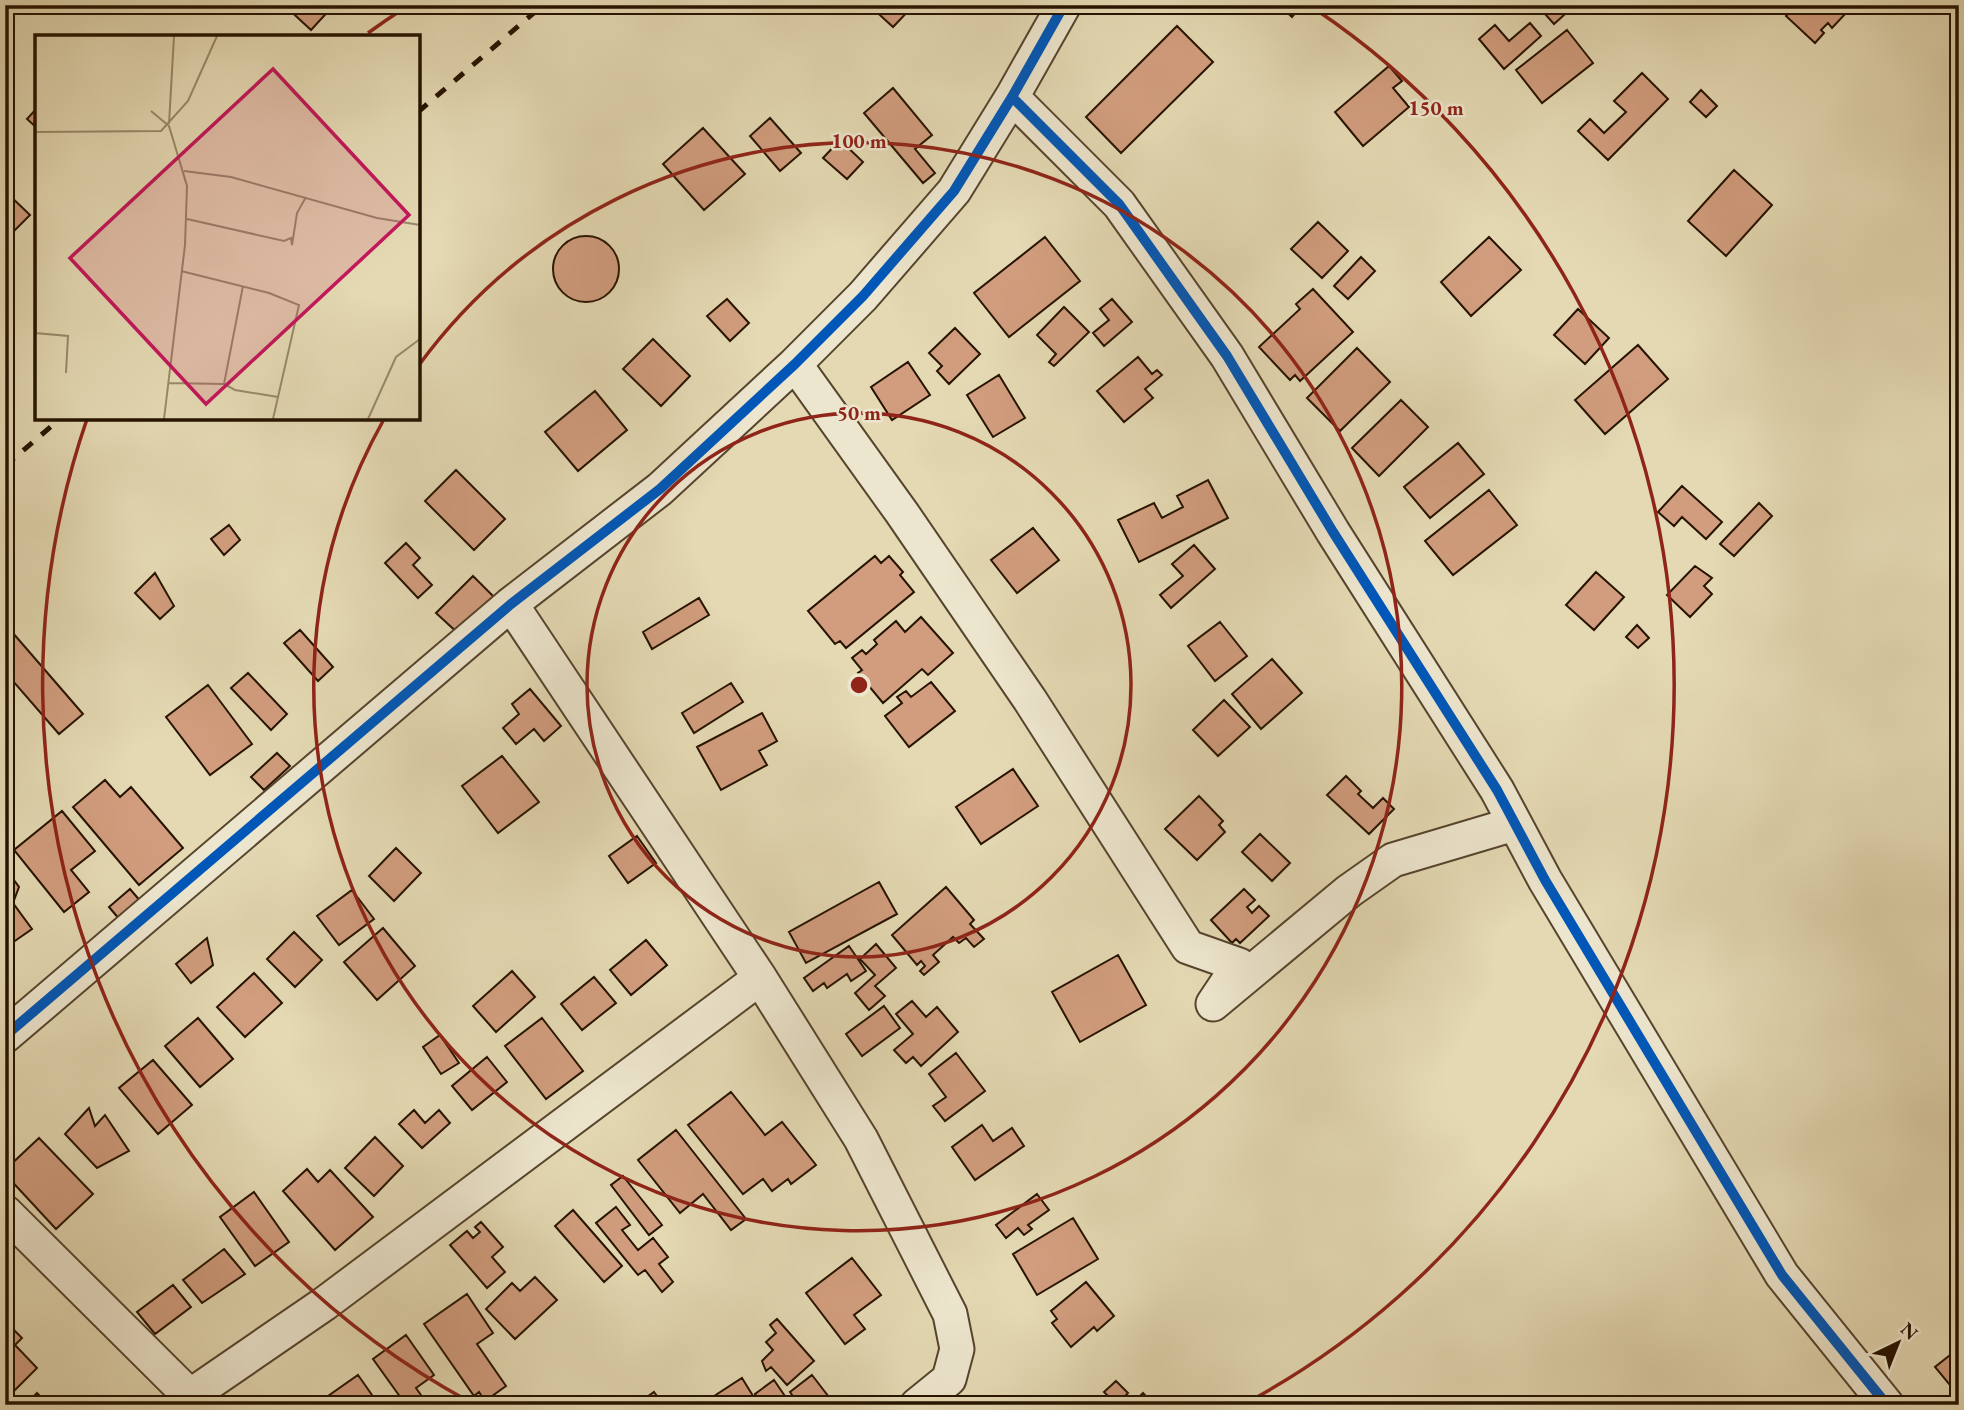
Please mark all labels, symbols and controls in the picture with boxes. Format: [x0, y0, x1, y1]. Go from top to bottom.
inset map [35, 35, 420, 420]
text: 150 m [1408, 94, 1464, 121]
text: 100 m [831, 127, 887, 154]
text: 50 m [837, 399, 881, 426]
centre of rings [847, 673, 871, 697]
north arrow [1862, 1308, 1932, 1378]
text: N [1895, 1317, 1924, 1346]

